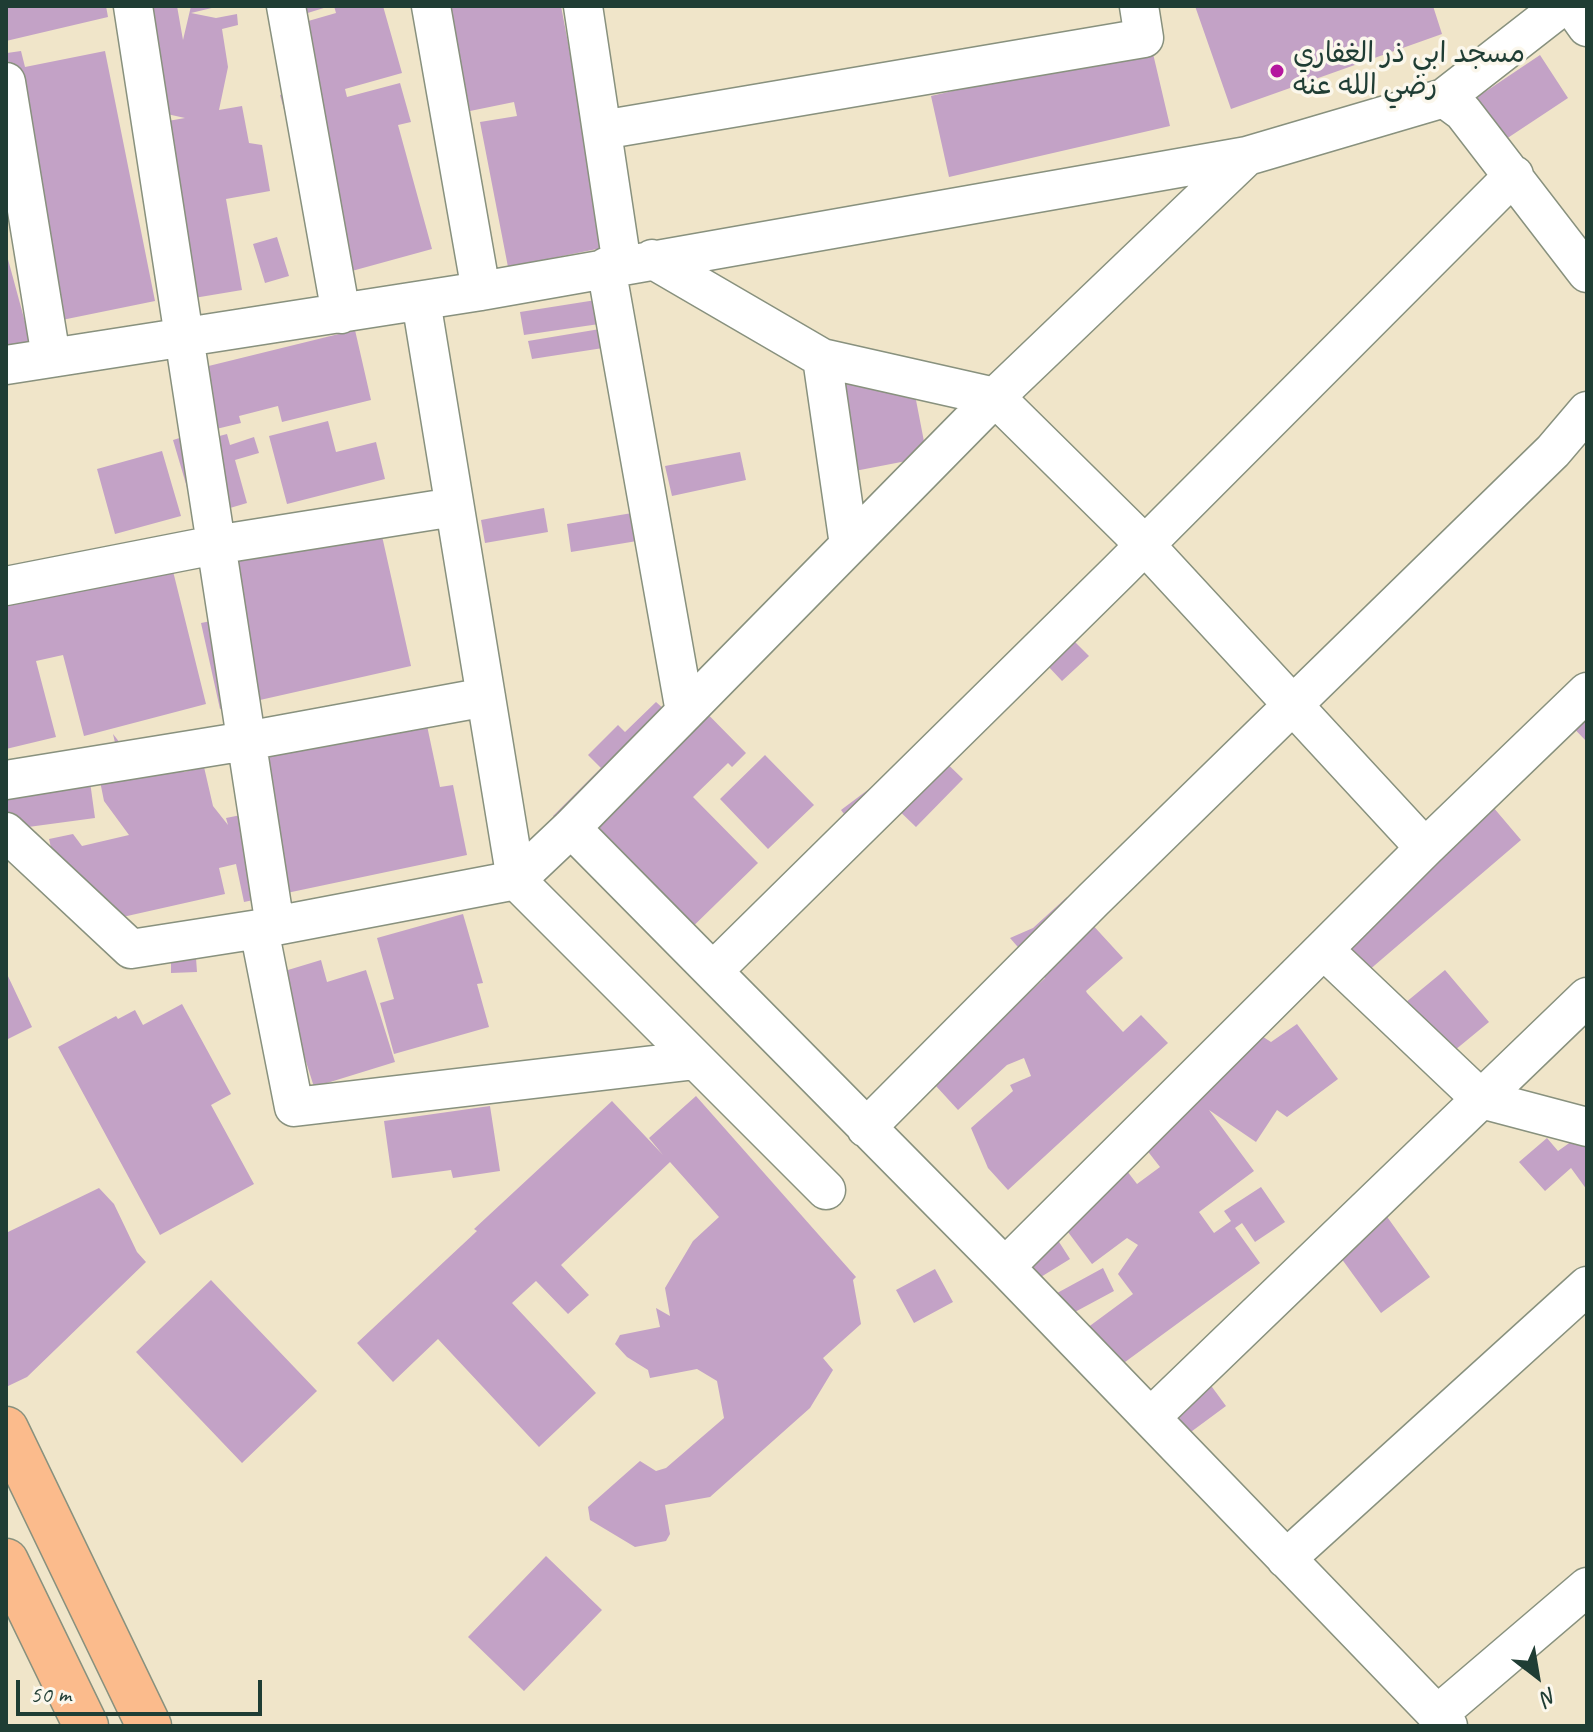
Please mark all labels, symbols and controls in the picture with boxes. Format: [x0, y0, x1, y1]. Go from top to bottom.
place label: مسجد ابي ذر الغفاري رضي الله عنه [1293, 38, 1525, 104]
marker: مسجد ابي ذر الغفاري رضي الله عنه [1268, 62, 1286, 80]
north arrow [1497, 1636, 1577, 1716]
scale bar [20, 1664, 266, 1714]
text: 50 m [30, 1679, 71, 1709]
text: N [1536, 1681, 1562, 1712]

